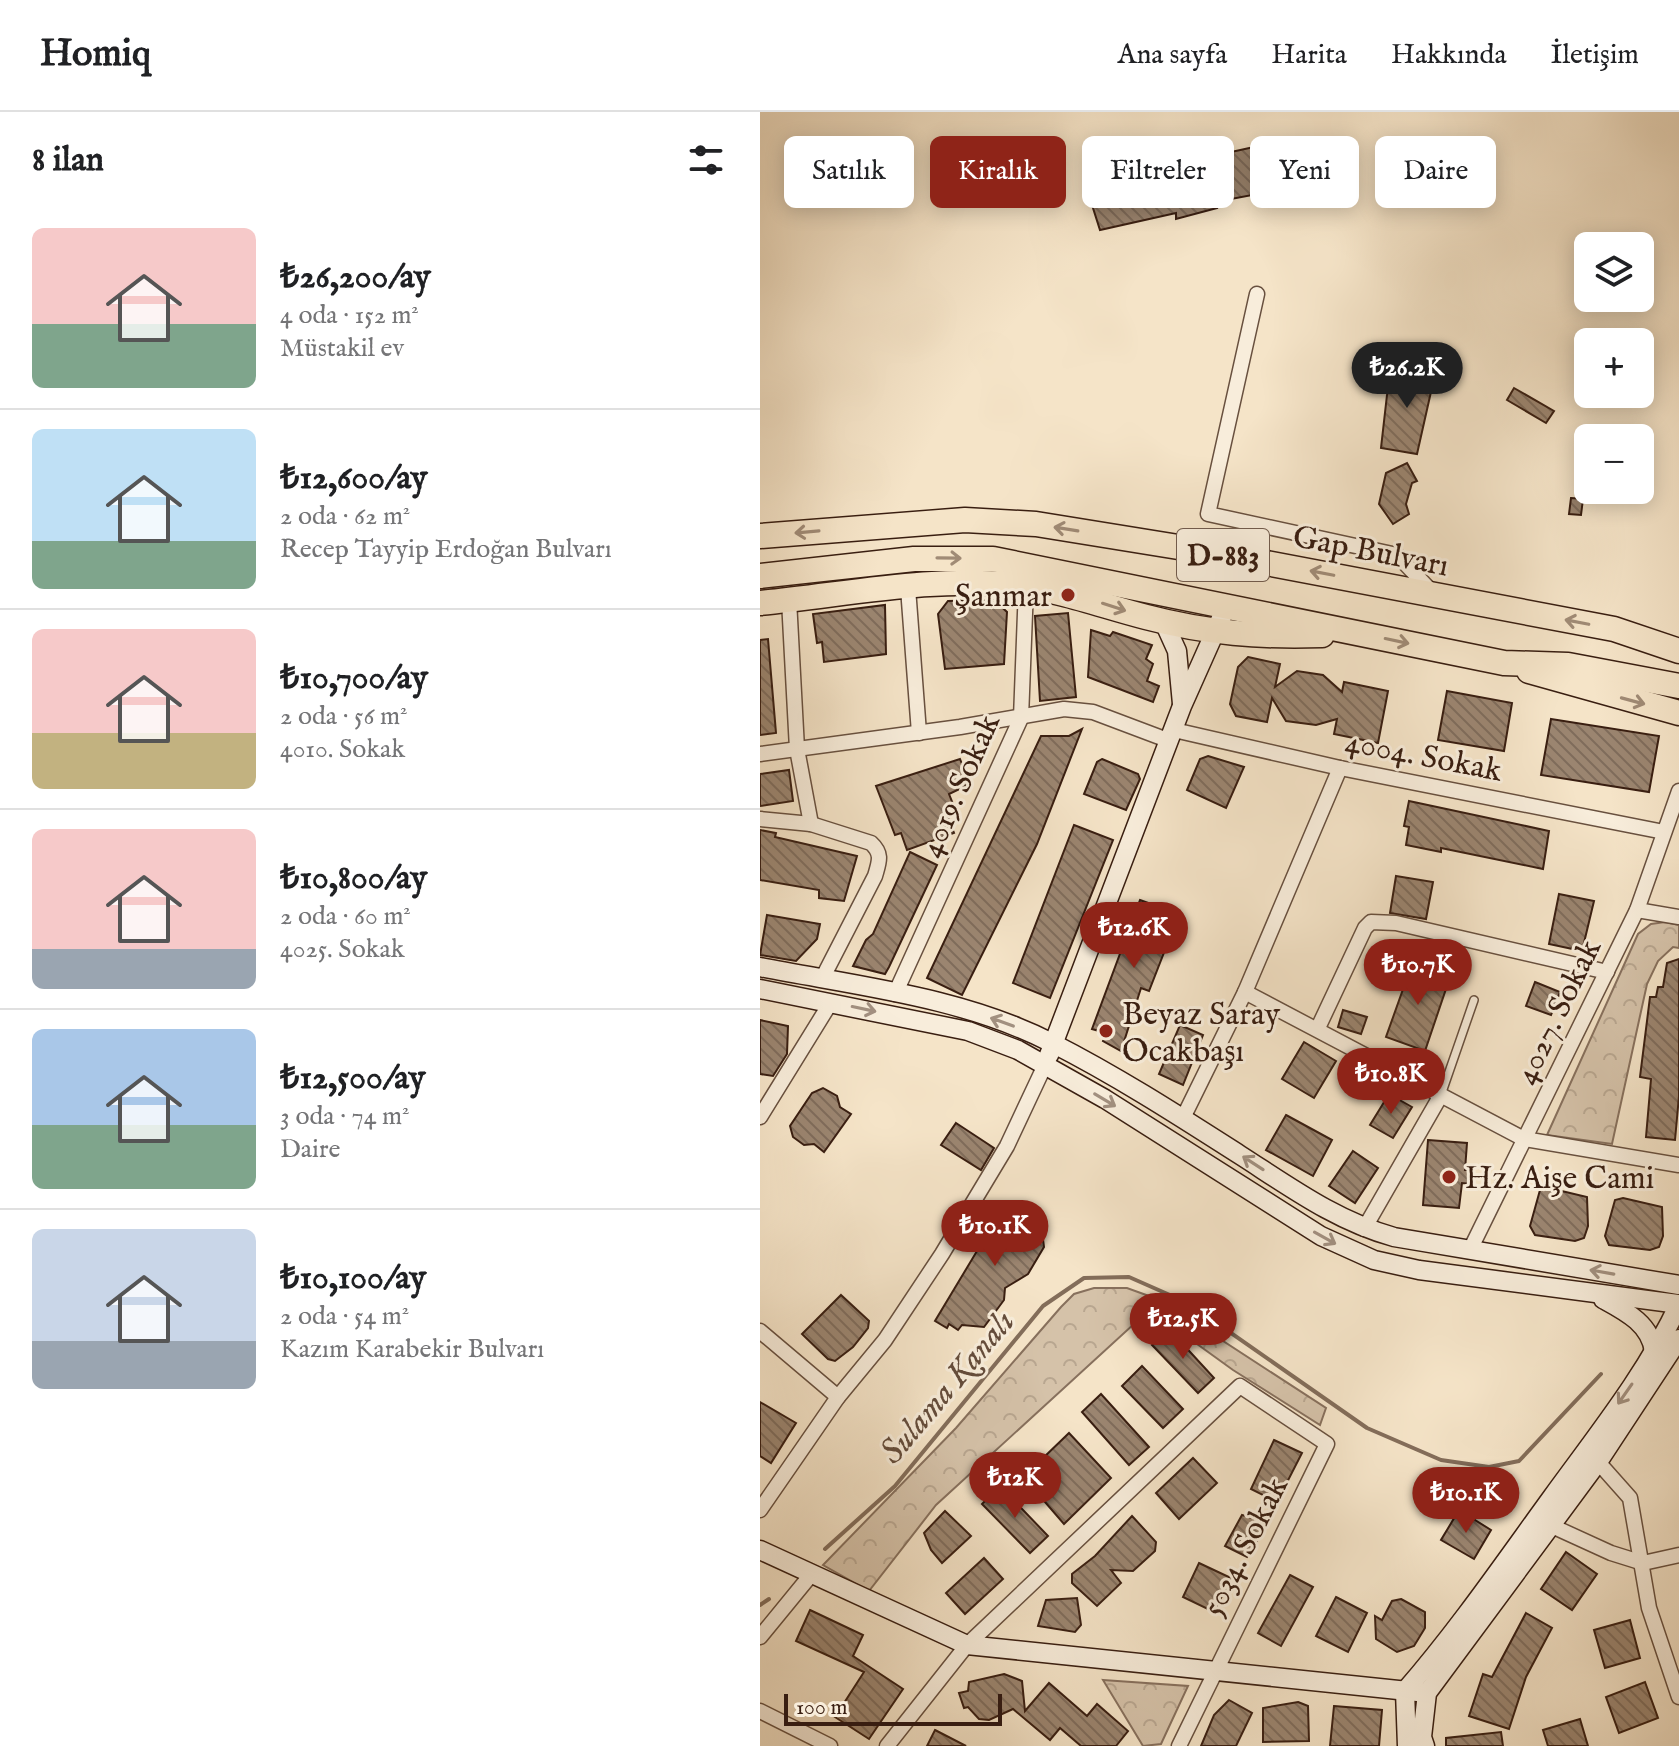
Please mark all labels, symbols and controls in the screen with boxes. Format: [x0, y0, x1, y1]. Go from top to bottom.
text: Homiq [40, 31, 151, 79]
text: Ana sayfa [1118, 38, 1227, 73]
text: Harita [1271, 38, 1347, 73]
text: Hakkında [1391, 38, 1507, 73]
text: İletişim [1551, 38, 1639, 73]
chip: Satılık [784, 136, 914, 208]
chip: Kiralık [930, 136, 1066, 208]
chip: Filtreler [1082, 136, 1234, 208]
chip: Yeni [1250, 136, 1359, 208]
chip: Daire [1375, 136, 1496, 208]
icon: filters [684, 138, 728, 182]
text: 8 ilan [32, 139, 104, 182]
map controls [1574, 232, 1654, 504]
button: layers [1574, 232, 1654, 312]
text: ₺26,200/ay [280, 256, 431, 299]
icon: home [96, 260, 192, 356]
text: 4 oda · 152 m² [280, 299, 419, 332]
button: + [1574, 328, 1654, 408]
text: Müstakil ev [280, 332, 404, 365]
pin: ₺26.2K [1342, 342, 1472, 410]
text: ₺26.2K [1370, 351, 1444, 384]
button: − [1574, 424, 1654, 504]
text: ₺12,600/ay [280, 457, 428, 500]
icon: home [96, 461, 192, 557]
text: 2 oda · 62 m² [280, 500, 410, 533]
street label: Gap Bulvarı [1289, 517, 1452, 588]
one-way arrow [1054, 521, 1079, 536]
one-way arrow [794, 525, 821, 540]
road number: D-883 [1177, 529, 1269, 581]
text: Recep Tayyip Erdoğan Bulvarı [280, 533, 612, 566]
one-way arrow [935, 550, 962, 566]
one-way arrow [1310, 565, 1335, 580]
place label: Şanmar [954, 577, 1052, 618]
marker: Şanmar [1059, 586, 1077, 604]
one-way arrow [1101, 600, 1126, 615]
one-way arrow [1565, 614, 1591, 629]
one-way arrow [1383, 634, 1409, 649]
text: ₺10,700/ay [280, 657, 428, 700]
icon: home [96, 661, 192, 757]
one-way arrow [1620, 694, 1645, 709]
text: 2 oda · 56 m² [280, 700, 407, 733]
street label: 4019. Sokak [912, 707, 1011, 864]
street label: 4004. Sokak [1342, 722, 1506, 793]
text: 4010. Sokak [280, 733, 405, 766]
text: ₺10,800/ay [280, 857, 427, 900]
icon: home [96, 861, 192, 957]
text: 2 oda · 60 m² [280, 900, 411, 933]
pin: ₺12.6K [1069, 902, 1199, 970]
text: ₺12.6K [1098, 911, 1170, 944]
street label: 4027. Sokak [1507, 932, 1612, 1091]
text: 4025. Sokak [280, 933, 405, 966]
pin: ₺10.7K [1353, 939, 1483, 1007]
text: ₺10.7K [1382, 948, 1454, 981]
place label: Beyaz Saray Ocakbaşı [1122, 995, 1280, 1073]
one-way arrow [851, 1002, 876, 1017]
one-way arrow [990, 1014, 1015, 1028]
marker: Beyaz Saray Ocakbaşı [1097, 1022, 1115, 1040]
pin: ₺10.8K [1326, 1048, 1456, 1116]
text: ₺12,500/ay [280, 1057, 425, 1100]
text: ₺10.8K [1355, 1057, 1427, 1090]
icon: home [96, 1061, 192, 1157]
one-way arrow [1093, 1092, 1116, 1108]
text: 3 oda · 74 m² [280, 1100, 409, 1133]
text: Daire [280, 1133, 341, 1166]
one-way arrow [1242, 1154, 1264, 1171]
place label: Hz. Aişe Cami [1465, 1159, 1654, 1200]
marker: Hz. Aişe Cami [1440, 1168, 1458, 1186]
pin: ₺10.1K [930, 1200, 1060, 1268]
text: ₺10.1K [959, 1209, 1031, 1242]
one-way arrow [1313, 1230, 1336, 1246]
text: ₺10,100/ay [280, 1257, 426, 1300]
icon: home [96, 1261, 192, 1357]
one-way arrow [1590, 1263, 1615, 1278]
pin: ₺12.5K [1118, 1293, 1248, 1361]
text: 2 oda · 54 m² [280, 1300, 409, 1333]
water label: Sulama Kanalı [871, 1302, 1025, 1474]
text: ₺12.5K [1148, 1302, 1218, 1335]
text: Kazım Karabekir Bulvarı [280, 1333, 544, 1366]
one-way arrow [1617, 1383, 1633, 1405]
pin: ₺12K [968, 1452, 1062, 1520]
text: ₺12K [987, 1461, 1043, 1494]
pin: ₺10.1K [1401, 1467, 1531, 1535]
street label: 5034. Sokak [1194, 1470, 1299, 1624]
text: ₺10.1K [1430, 1476, 1502, 1509]
scale bar [784, 1690, 1002, 1726]
text: 100 m [796, 1694, 848, 1722]

